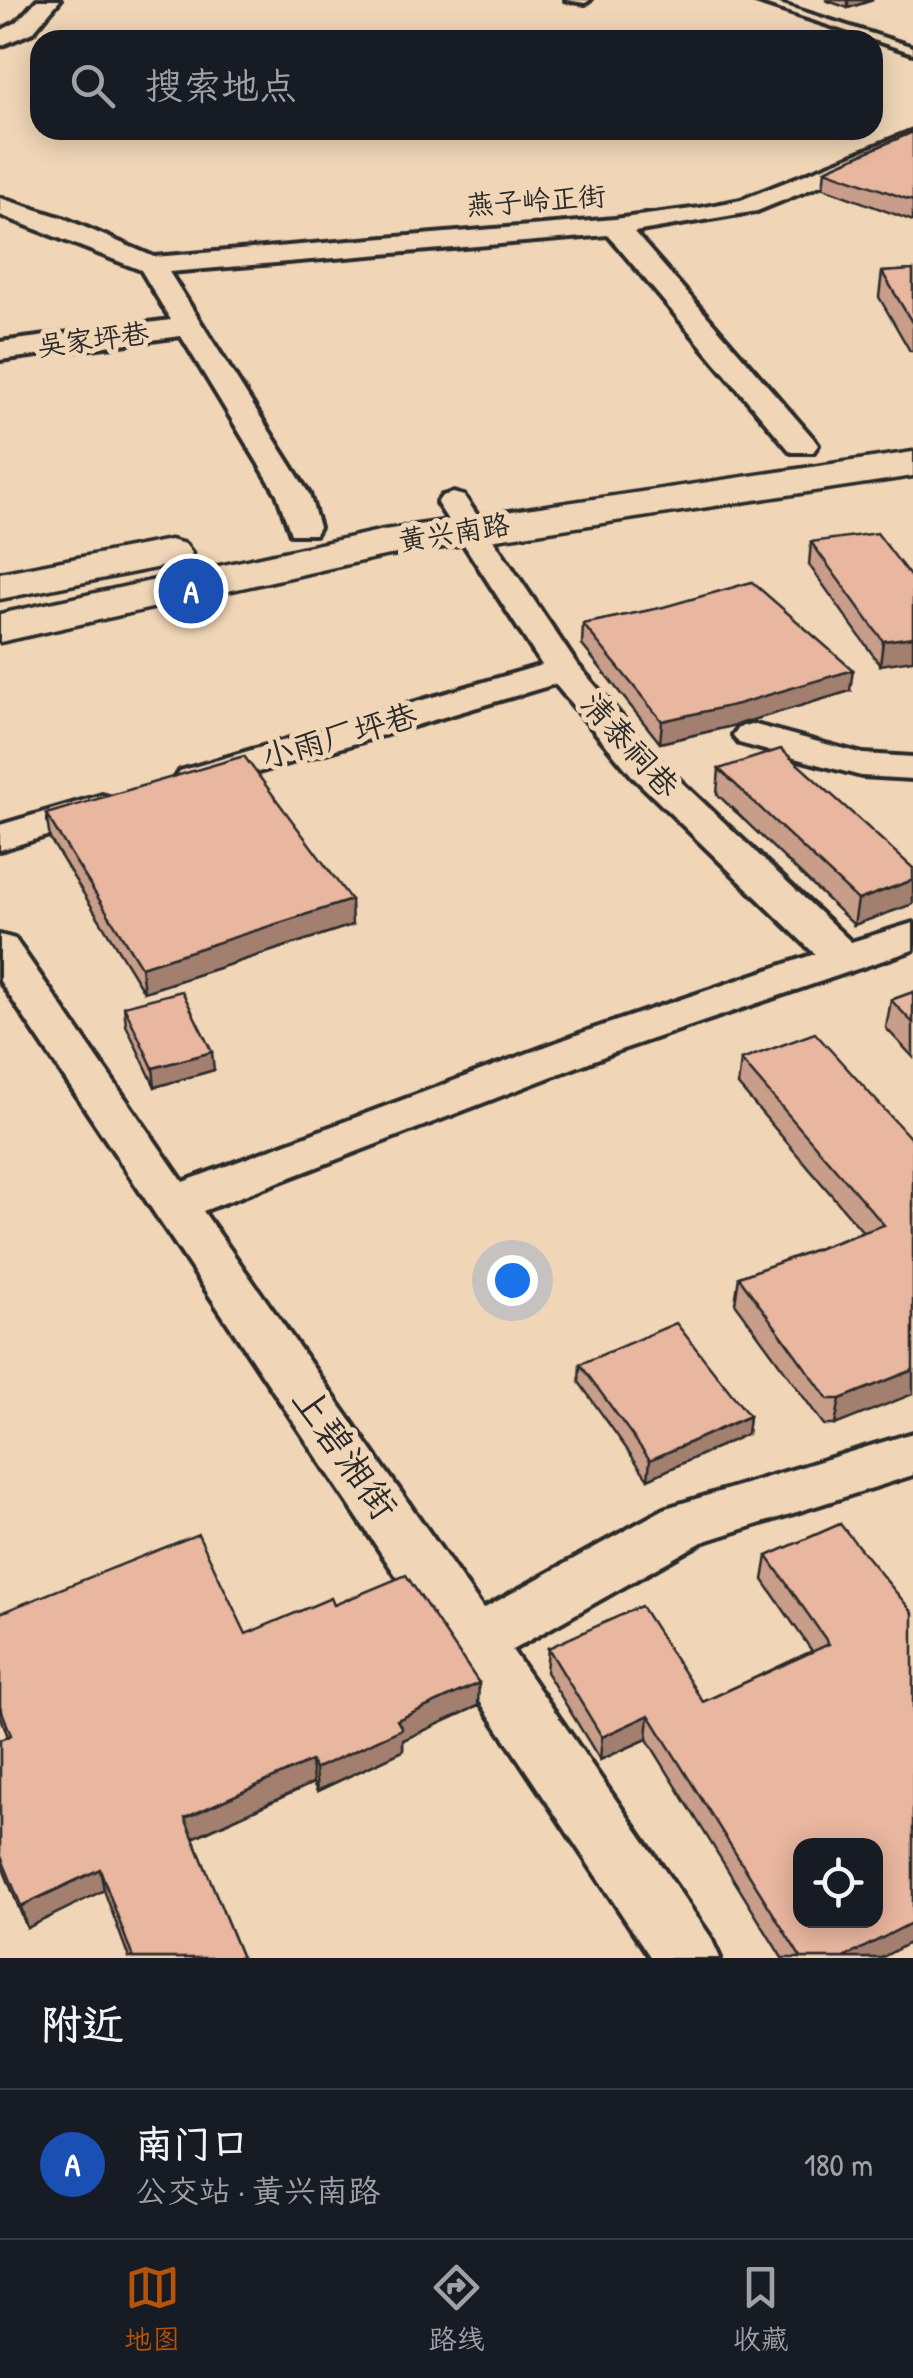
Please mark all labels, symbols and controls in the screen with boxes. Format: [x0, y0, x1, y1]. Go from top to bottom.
search box [30, 30, 883, 140]
icon: search [65, 58, 120, 113]
text: 搜索地点 [145, 59, 297, 111]
street label: 燕子岭正街 [465, 176, 607, 224]
street label: 吴家坪巷 [35, 313, 152, 365]
street label: 黄兴南路 [396, 504, 512, 560]
pin: A [158, 554, 224, 628]
street label: 清泰祠巷 [572, 683, 689, 807]
street label: 小雨厂坪巷 [256, 693, 422, 778]
your location [487, 1255, 538, 1306]
street label: 上碧湘街 [281, 1375, 411, 1530]
map controls [793, 1838, 883, 1928]
button: locate [793, 1838, 883, 1928]
text: 附近 [40, 1995, 124, 2052]
text: 南门口 [135, 2117, 249, 2169]
text: A [65, 2143, 80, 2186]
text: 180 m [804, 2143, 873, 2186]
text: 公交站 · 黄兴南路 [135, 2169, 380, 2212]
tab: 地图 [124, 2260, 180, 2358]
tab: 路线 [428, 2260, 485, 2358]
tab: 收藏 [733, 2260, 789, 2358]

